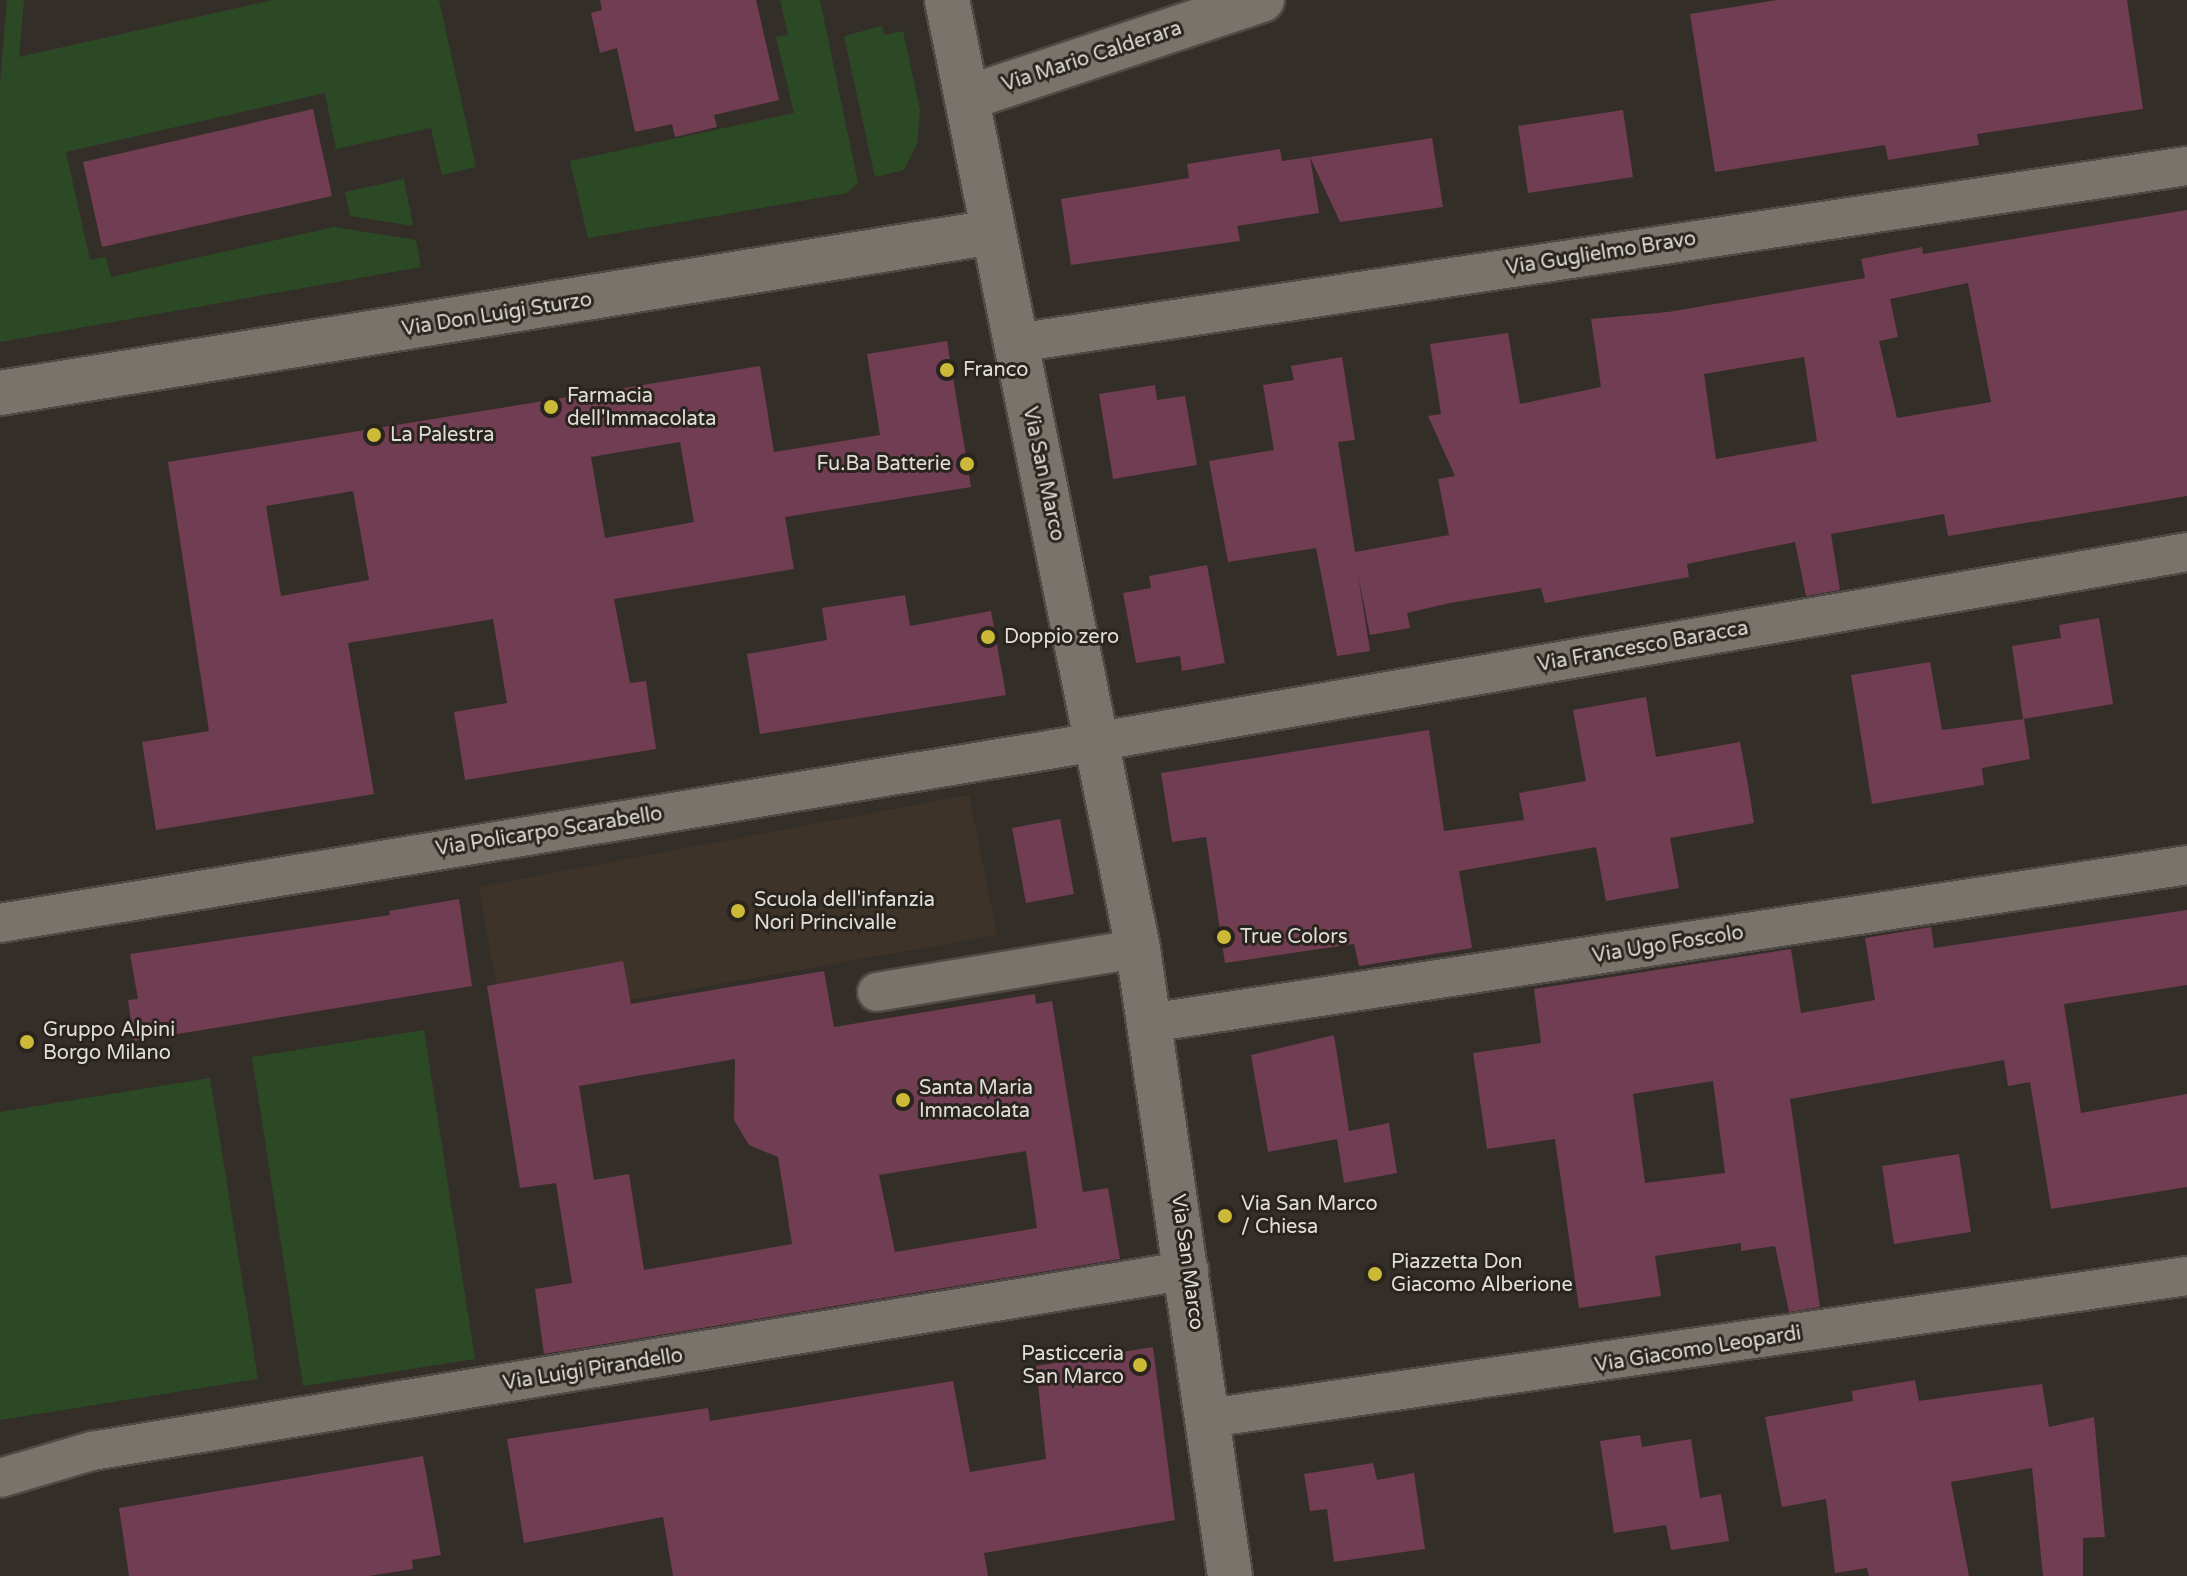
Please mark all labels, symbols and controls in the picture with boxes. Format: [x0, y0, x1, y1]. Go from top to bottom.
street label: Via Mario Calderara [999, 17, 1185, 97]
street label: Via Guglielmo Bravo [1504, 227, 1698, 281]
street label: Via Don Luigi Sturzo [400, 288, 594, 342]
place label: Franco [963, 358, 1028, 382]
marker: Franco [938, 361, 956, 379]
place label: Farmacia dell'Immacolata [567, 384, 716, 431]
marker: Farmacia dell'Immacolata [542, 398, 560, 416]
street label: Via San Marco [1017, 405, 1069, 543]
place label: La Palestra [390, 423, 494, 447]
marker: La Palestra [365, 426, 383, 444]
place label: Fu.Ba Batterie [817, 452, 951, 476]
marker: Fu.Ba Batterie [958, 455, 976, 473]
street label: Via Francesco Baracca [1536, 617, 1750, 677]
place label: Doppio zero [1004, 625, 1119, 649]
marker: Doppio zero [979, 628, 997, 646]
street label: Via Policarpo Scarabello [434, 802, 664, 862]
place label: Scuola dell'infanzia Nori Princivalle [754, 888, 935, 935]
marker: Scuola dell'infanzia Nori Princivalle [729, 902, 747, 920]
street label: Via Ugo Foscolo [1591, 921, 1745, 969]
place label: True Colors [1240, 925, 1347, 949]
marker: True Colors [1215, 928, 1233, 946]
place label: Gruppo Alpini Borgo Milano [43, 1018, 175, 1065]
marker: Gruppo Alpini Borgo Milano [18, 1033, 36, 1051]
place label: Santa Maria Immacolata [919, 1076, 1033, 1123]
marker: Santa Maria Immacolata [894, 1091, 912, 1109]
place label: Via San Marco / Chiesa [1241, 1192, 1378, 1239]
street label: Via San Marco [1166, 1193, 1208, 1331]
marker: Via San Marco / Chiesa [1216, 1207, 1234, 1225]
place label: Piazzetta Don Giacomo Alberione [1391, 1250, 1573, 1297]
marker: Piazzetta Don Giacomo Alberione [1366, 1265, 1384, 1283]
street label: Via Giacomo Leopardi [1593, 1322, 1803, 1378]
place label: Pasticceria San Marco [1021, 1342, 1124, 1389]
street label: Via Luigi Pirandello [501, 1344, 685, 1396]
marker: Pasticceria San Marco [1131, 1356, 1149, 1374]

